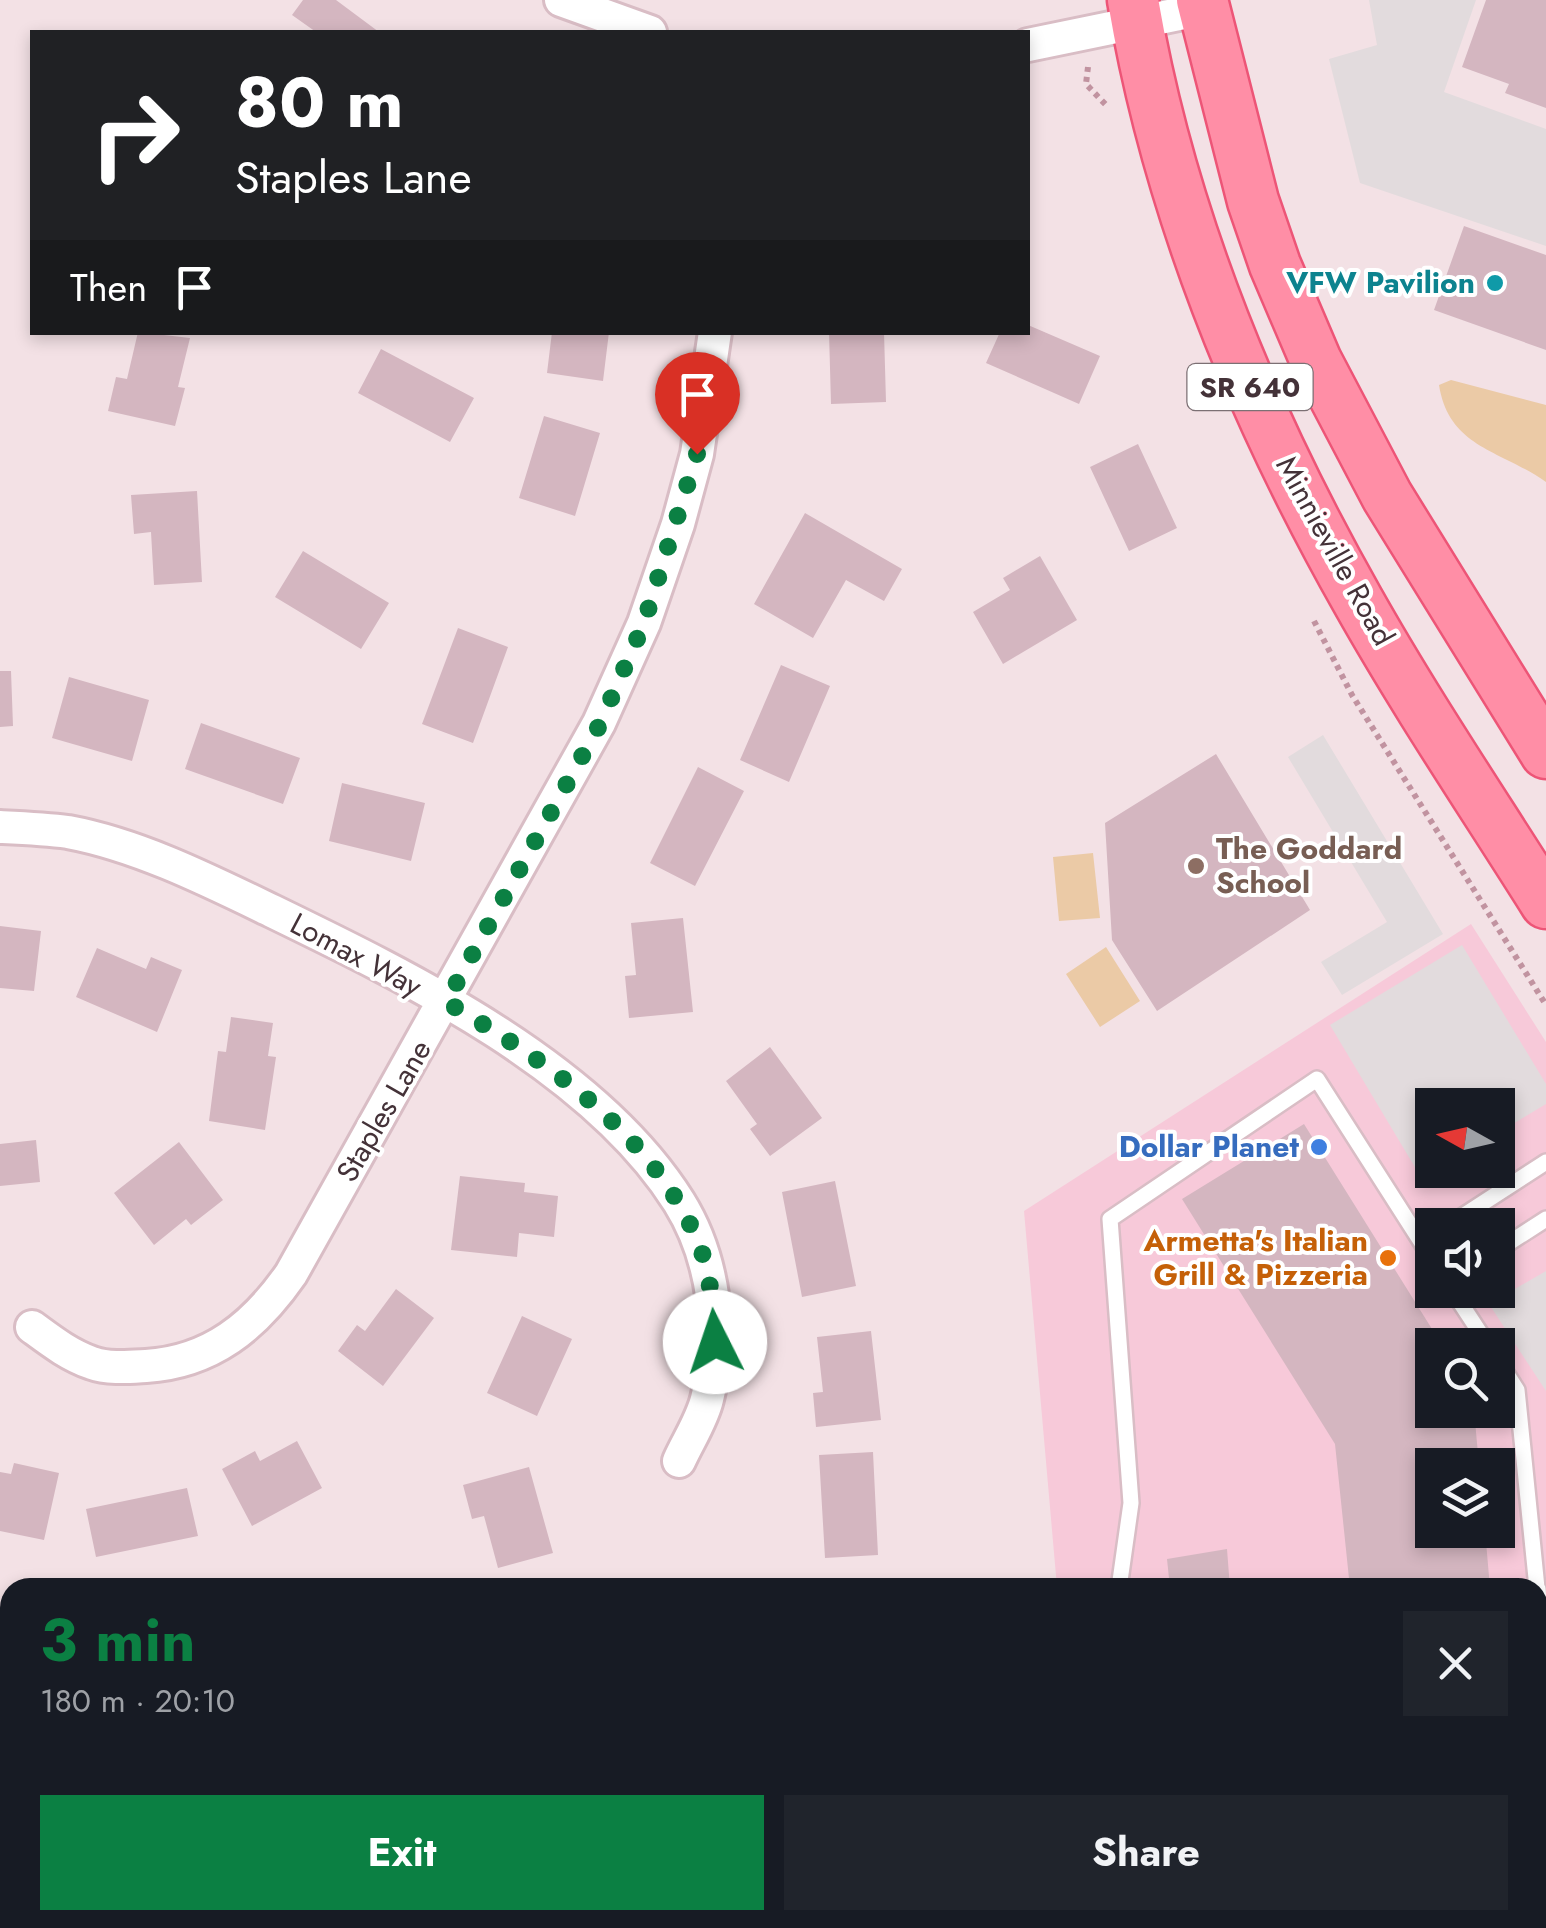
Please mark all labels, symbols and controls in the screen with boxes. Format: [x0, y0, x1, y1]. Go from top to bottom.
text: 80 m [235, 52, 404, 153]
icon: right [70, 70, 200, 200]
text: Staples Lane [235, 145, 472, 210]
text: Then [70, 260, 147, 315]
icon: arrive [167, 260, 222, 315]
place label: VFW Pavilion [1285, 261, 1475, 304]
marker: VFW Pavilion [1484, 272, 1506, 294]
pin [655, 352, 740, 455]
road number: SR 640 [1188, 364, 1312, 410]
icon: arrive [670, 367, 725, 422]
street label: Minnieville Road [1266, 448, 1405, 653]
place label: The Goddard School [1216, 827, 1402, 904]
marker: The Goddard School [1185, 855, 1207, 877]
street label: Lomax Way [283, 902, 430, 1008]
street label: Staples Lane [326, 1032, 442, 1190]
north arrow [1415, 1088, 1515, 1188]
map controls [1415, 1088, 1515, 1548]
place label: Dollar Planet [1119, 1125, 1299, 1168]
marker: Dollar Planet [1308, 1136, 1330, 1158]
button: sound [1415, 1208, 1515, 1308]
place label: Armetta's Italian Grill & Pizzeria [1142, 1219, 1368, 1296]
marker: Armetta's Italian Grill & Pizzeria [1377, 1247, 1399, 1269]
position arrow [663, 1290, 767, 1394]
button: search [1415, 1328, 1515, 1428]
button: layers [1415, 1448, 1515, 1548]
text: 3 min [40, 1597, 196, 1684]
button: close [1403, 1611, 1508, 1716]
text: 180 m · 20:10 [40, 1678, 235, 1724]
button: Exit [40, 1795, 764, 1910]
button: Share [784, 1795, 1508, 1910]

